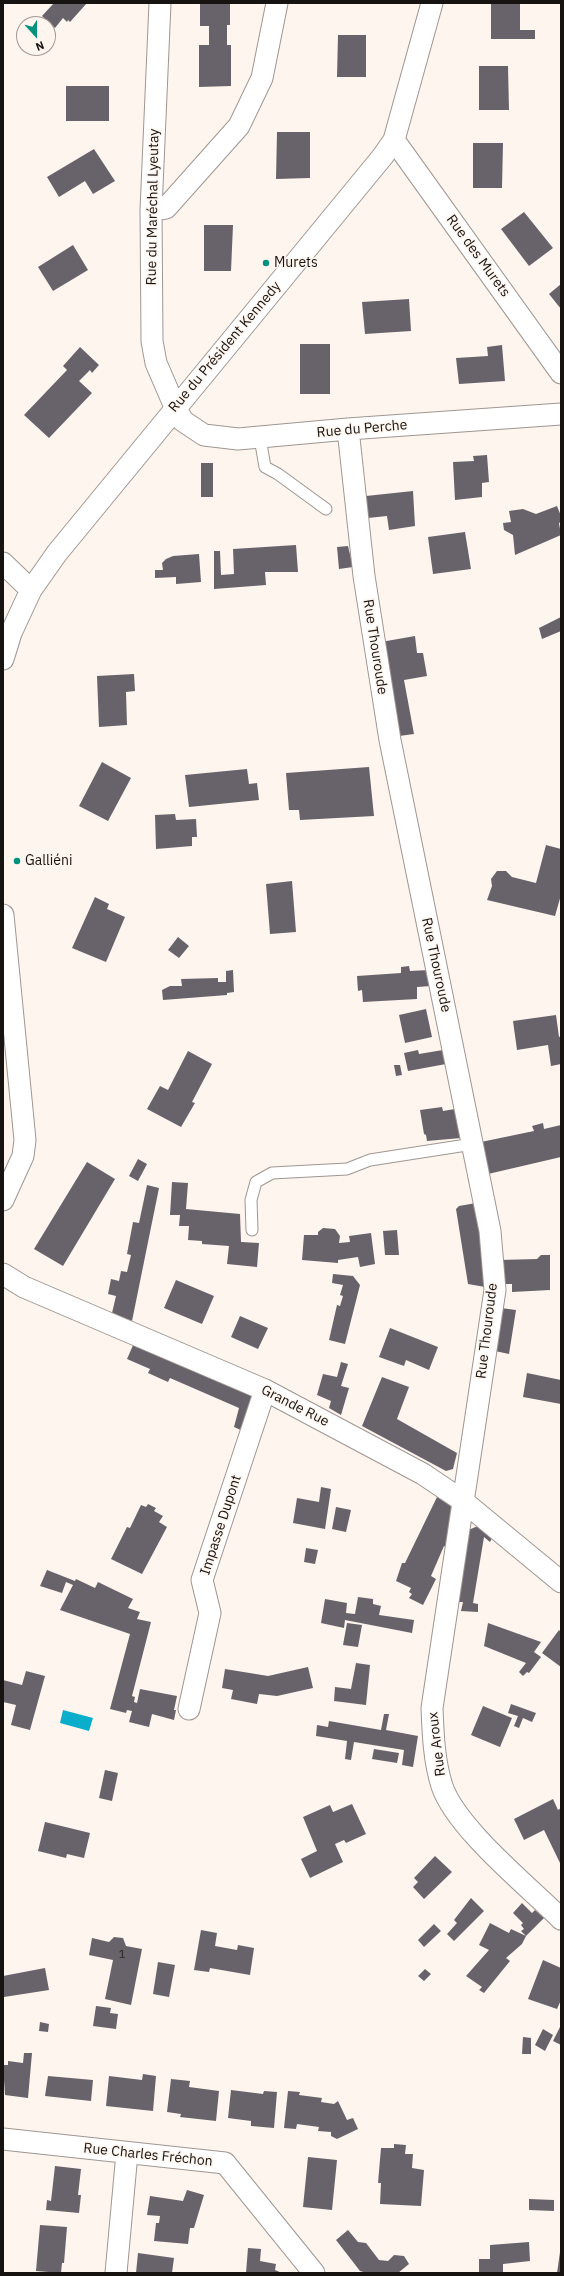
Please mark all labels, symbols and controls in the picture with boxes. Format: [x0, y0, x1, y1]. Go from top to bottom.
north arrow [16, 16, 56, 56]
text: N [34, 38, 46, 54]
street label: Rue du Maréchal Lyeutay [143, 128, 163, 286]
street label: Rue des Murets [443, 212, 513, 300]
place label: Murets [274, 255, 318, 271]
marker: Murets [261, 258, 271, 268]
street label: Rue du Président Kennedy [165, 278, 285, 416]
street label: Rue du Perche [316, 417, 408, 441]
street label: Rue Thouroude [359, 598, 391, 696]
place label: Galliéni [25, 853, 72, 869]
marker: Galliéni [12, 856, 22, 866]
street label: Rue Thouroude [418, 916, 454, 1014]
street label: Rue Thouroude [473, 1282, 501, 1380]
street label: Grande Rue [258, 1382, 332, 1430]
street label: Impasse Dupont [197, 1473, 245, 1577]
street label: Rue Aroux [425, 1711, 449, 1777]
house number: 1 [118, 1948, 126, 1962]
street label: Rue Charles Fréchon [83, 2140, 213, 2170]

